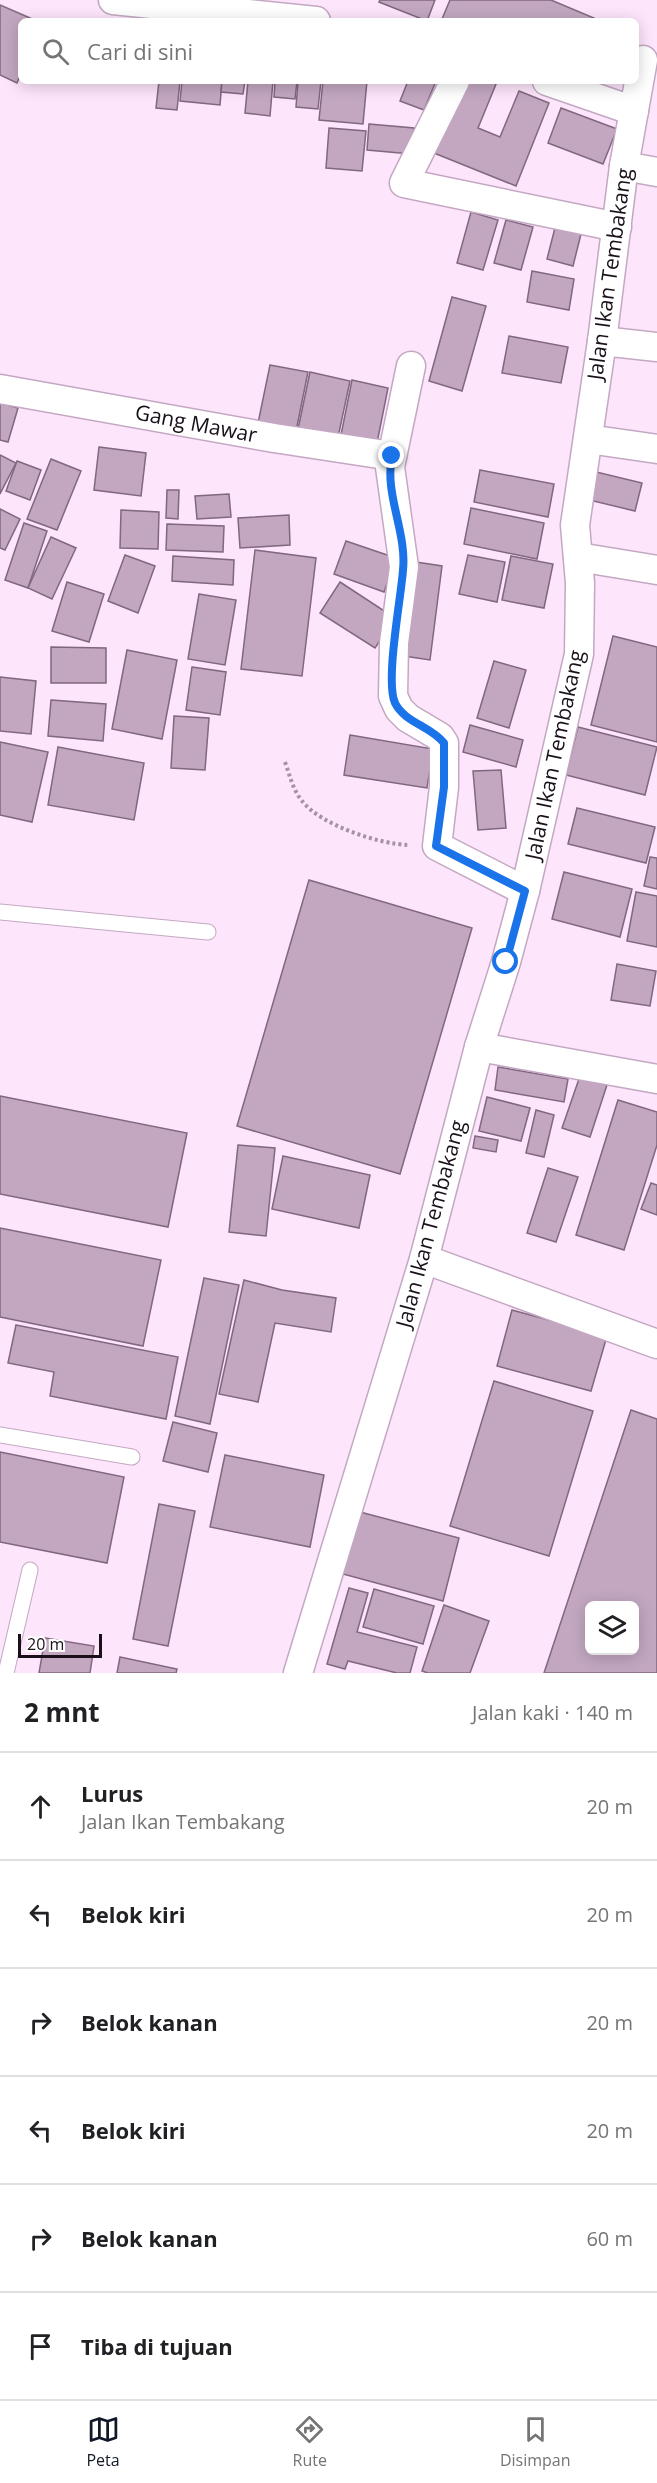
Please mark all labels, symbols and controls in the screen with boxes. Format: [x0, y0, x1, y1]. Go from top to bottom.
search box [18, 18, 639, 84]
icon: search [39, 35, 72, 68]
text: Cari di sini [87, 36, 193, 66]
street label: Jalan Ikan Tembakang [580, 166, 638, 384]
street label: Gang Mawar [133, 397, 260, 449]
route end [378, 442, 404, 468]
street label: Jalan Ikan Tembakang [518, 647, 590, 864]
route start [492, 948, 518, 974]
street label: Jalan Ikan Tembakang [388, 1117, 471, 1333]
map controls [585, 1601, 639, 1655]
button: layers [585, 1601, 639, 1655]
scale bar [18, 1631, 102, 1658]
text: 20 m [27, 1633, 64, 1655]
text: 2 mnt [24, 1694, 100, 1730]
text: Jalan kaki · 140 m [472, 1699, 633, 1726]
text: Lurus [81, 1778, 143, 1808]
icon: ahead [24, 1790, 57, 1823]
text: 20 m [586, 1793, 633, 1820]
text: Jalan Ikan Tembakang [81, 1808, 285, 1835]
icon: left [24, 1898, 57, 1931]
text: Belok kiri [81, 1899, 186, 1929]
text: 20 m [586, 1901, 633, 1928]
icon: right [24, 2006, 57, 2039]
text: Belok kanan [81, 2007, 218, 2037]
text: 20 m [586, 2009, 633, 2036]
icon: left [24, 2114, 57, 2147]
text: Belok kiri [81, 2115, 186, 2145]
text: 20 m [586, 2117, 633, 2144]
icon: right [24, 2222, 57, 2255]
text: Belok kanan [81, 2223, 218, 2253]
text: 60 m [586, 2225, 633, 2252]
icon: arrive [24, 2330, 57, 2363]
text: Tiba di tujuan [81, 2331, 233, 2361]
tab: Peta [86, 2413, 120, 2471]
tab: Rute [293, 2413, 327, 2471]
tab: Disimpan [500, 2413, 571, 2471]

